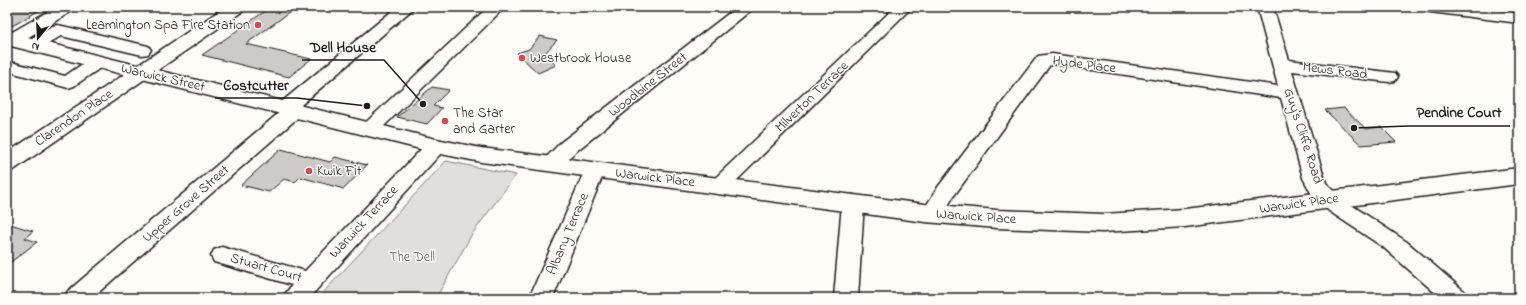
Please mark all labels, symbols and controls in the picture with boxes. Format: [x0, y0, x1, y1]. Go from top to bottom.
place label: Leamington Spa Fire Station [86, 15, 250, 37]
north arrow [18, 18, 58, 58]
marker: Leamington Spa Fire Station [253, 20, 263, 30]
callout: Dell House [302, 33, 384, 60]
text: Dell House [309, 37, 377, 59]
text: N [29, 38, 41, 55]
street label: Woodbine Street [604, 47, 692, 123]
place label: Westbrook House [530, 48, 632, 69]
street label: Hyde Place [1051, 51, 1118, 80]
marker: Westbrook House [517, 53, 527, 63]
street label: Milverton Terrace [770, 56, 854, 138]
street label: Mews Road [1301, 57, 1369, 85]
street label: Warwick Street [119, 58, 207, 98]
callout: Costcutter [215, 71, 297, 98]
text: Costcutter [223, 75, 289, 97]
street label: Clarendon Place [31, 84, 118, 152]
street label: Guy's Cliffe Road [1277, 85, 1328, 187]
callout: Pendine Court [1408, 99, 1510, 126]
text: Pendine Court [1416, 102, 1503, 124]
place label: The Star and Garter [453, 103, 515, 140]
marker: The Star and Garter [440, 116, 450, 126]
street label: Upper Grove Street [138, 160, 234, 248]
place label: Kwik Fit [317, 161, 362, 182]
street label: Warwick Place [614, 163, 697, 193]
marker: Kwik Fit [304, 166, 314, 176]
street label: Warwick Terrace [324, 180, 404, 263]
street label: Warwick Place [1258, 188, 1341, 220]
street label: Albany Terrace [541, 189, 596, 279]
street label: Warwick Place [935, 204, 1017, 230]
park label: The Dell [389, 247, 435, 268]
street label: Stuart Court [228, 248, 305, 288]

